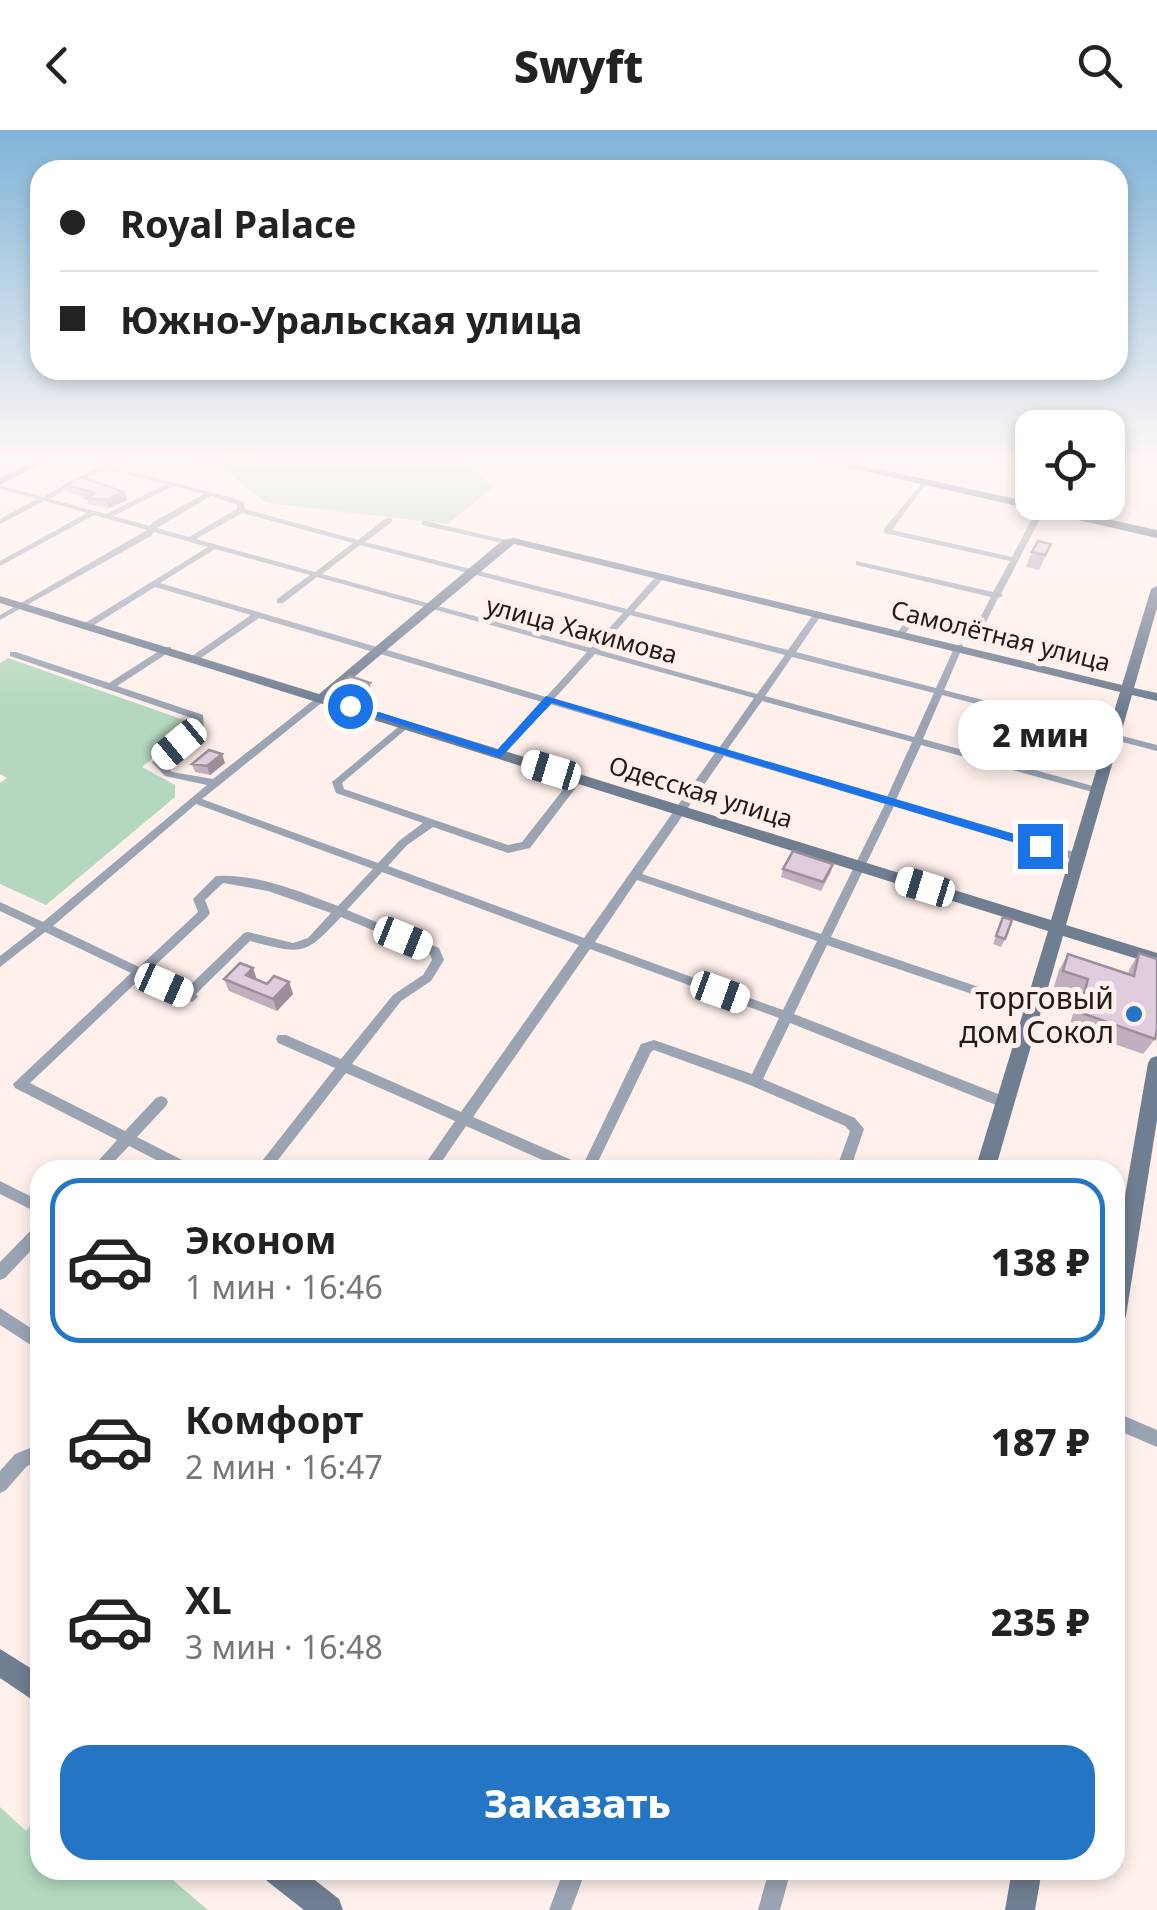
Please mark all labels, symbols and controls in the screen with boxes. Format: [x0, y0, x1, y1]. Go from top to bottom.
text: Swyft [514, 35, 643, 96]
icon: back [30, 38, 85, 93]
icon: search [1072, 38, 1127, 93]
text: Royal Palace [120, 197, 356, 249]
text: Южно-Уральская улица [120, 293, 582, 345]
map controls [1015, 410, 1125, 520]
button: locate [1015, 410, 1125, 520]
street label: улица Хакимова [483, 587, 681, 671]
street label: Самолётная улица [888, 591, 1114, 679]
route start [328, 684, 373, 729]
callout: 2 мин [958, 701, 1122, 771]
car [146, 713, 212, 775]
text: 2 мин [992, 713, 1089, 756]
car [518, 747, 584, 793]
street label: Одесская улица [605, 747, 797, 835]
route end [1018, 824, 1063, 869]
car [892, 864, 958, 910]
car [370, 913, 436, 963]
car [130, 959, 198, 1011]
car [687, 968, 753, 1016]
place label: торговый дом Сокол [959, 977, 1114, 1052]
marker: торговый дом Сокол [1123, 1003, 1145, 1025]
text: Эконом [185, 1213, 337, 1265]
icon: car [65, 1216, 155, 1306]
text: 138 ₽ [991, 1235, 1090, 1287]
text: 1 мин · 16:46 [185, 1265, 383, 1308]
text: Комфорт [185, 1393, 363, 1445]
icon: car [65, 1396, 155, 1486]
text: 187 ₽ [991, 1415, 1090, 1467]
text: 2 мин · 16:47 [185, 1445, 383, 1488]
text: XL [185, 1573, 232, 1625]
icon: car [65, 1576, 155, 1666]
text: 235 ₽ [991, 1595, 1090, 1647]
text: 3 мин · 16:48 [185, 1625, 383, 1668]
button: Заказать [60, 1745, 1095, 1860]

